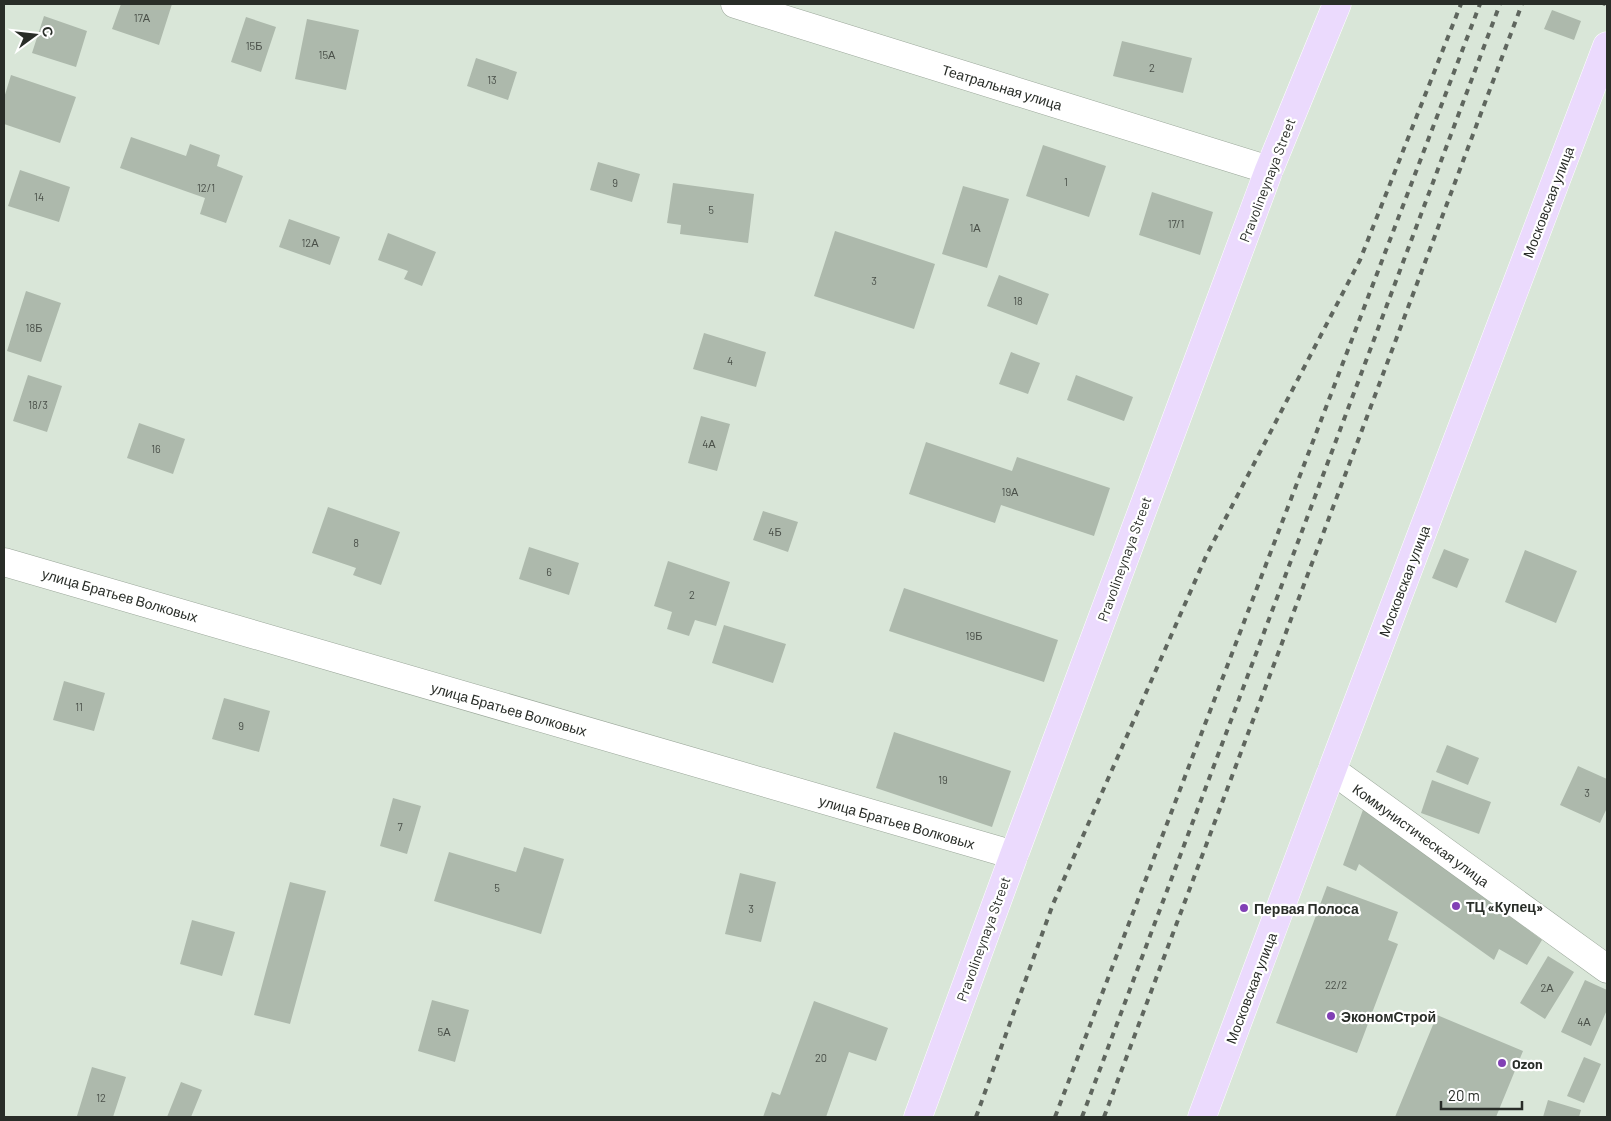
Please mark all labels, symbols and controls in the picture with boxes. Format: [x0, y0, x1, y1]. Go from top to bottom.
north arrow [10, 10, 60, 60]
house number: 17А [134, 11, 151, 24]
text: С [39, 24, 58, 39]
house number: 15Б [246, 39, 262, 52]
house number: 15А [319, 48, 336, 61]
street label: Театральная улица [940, 61, 1064, 113]
house number: 2 [1149, 61, 1155, 74]
house number: 13 [487, 73, 497, 86]
street label: Pravolineynaya Street [1235, 116, 1299, 244]
street label: Московская улица [1519, 144, 1577, 260]
house number: 1 [1064, 175, 1068, 188]
house number: 9 [612, 176, 618, 189]
house number: 12/1 [197, 181, 215, 194]
house number: 14 [34, 190, 44, 203]
house number: 5 [708, 203, 714, 216]
house number: 17/1 [1168, 217, 1184, 230]
house number: 1А [969, 221, 981, 234]
house number: 12А [301, 236, 319, 249]
house number: 3 [871, 274, 877, 287]
house number: 18 [1013, 294, 1023, 307]
house number: 18Б [26, 321, 42, 334]
house number: 4 [727, 354, 733, 367]
house number: 18/3 [28, 398, 48, 411]
house number: 4А [702, 437, 716, 450]
house number: 16 [151, 442, 161, 455]
house number: 19А [1002, 485, 1019, 498]
street label: Pravolineynaya Street [1094, 494, 1154, 624]
street label: Московская улица [1375, 523, 1433, 639]
house number: 4Б [768, 525, 782, 538]
house number: 8 [353, 536, 359, 549]
street label: улица Братьев Волковых [40, 565, 200, 625]
house number: 6 [546, 565, 552, 578]
house number: 2 [689, 588, 695, 601]
house number: 19Б [966, 629, 982, 642]
street label: улица Братьев Волковых [429, 679, 589, 739]
house number: 11 [75, 700, 83, 713]
house number: 9 [238, 719, 244, 732]
house number: 19 [938, 773, 948, 786]
street label: Коммунистическая улица [1350, 780, 1493, 890]
house number: 3 [1584, 786, 1590, 799]
street label: улица Братьев Волковых [817, 792, 977, 852]
house number: 7 [397, 820, 403, 833]
street label: Pravolineynaya Street [953, 874, 1013, 1004]
house number: 5 [494, 881, 500, 894]
place label: ТЦ «Купец» [1466, 898, 1543, 915]
place label: Первая Полоса [1254, 900, 1359, 917]
marker: ТЦ «Купец» [1450, 900, 1462, 912]
house number: 3 [748, 902, 754, 915]
marker: Первая Полоса [1238, 902, 1250, 914]
street label: Московская улица [1222, 930, 1280, 1046]
house number: 22/2 [1325, 978, 1347, 991]
house number: 2А [1540, 981, 1554, 994]
place label: ЭкономСтрой [1341, 1008, 1436, 1025]
marker: ЭкономСтрой [1325, 1010, 1337, 1022]
house number: 4А [1577, 1015, 1591, 1028]
house number: 5А [438, 1025, 451, 1038]
house number: 20 [815, 1051, 827, 1064]
place label: Ozon [1512, 1055, 1543, 1072]
marker: Ozon [1496, 1057, 1508, 1069]
scale bar [1441, 1078, 1522, 1110]
text: 20 m [1448, 1086, 1480, 1104]
house number: 12 [96, 1091, 106, 1104]

